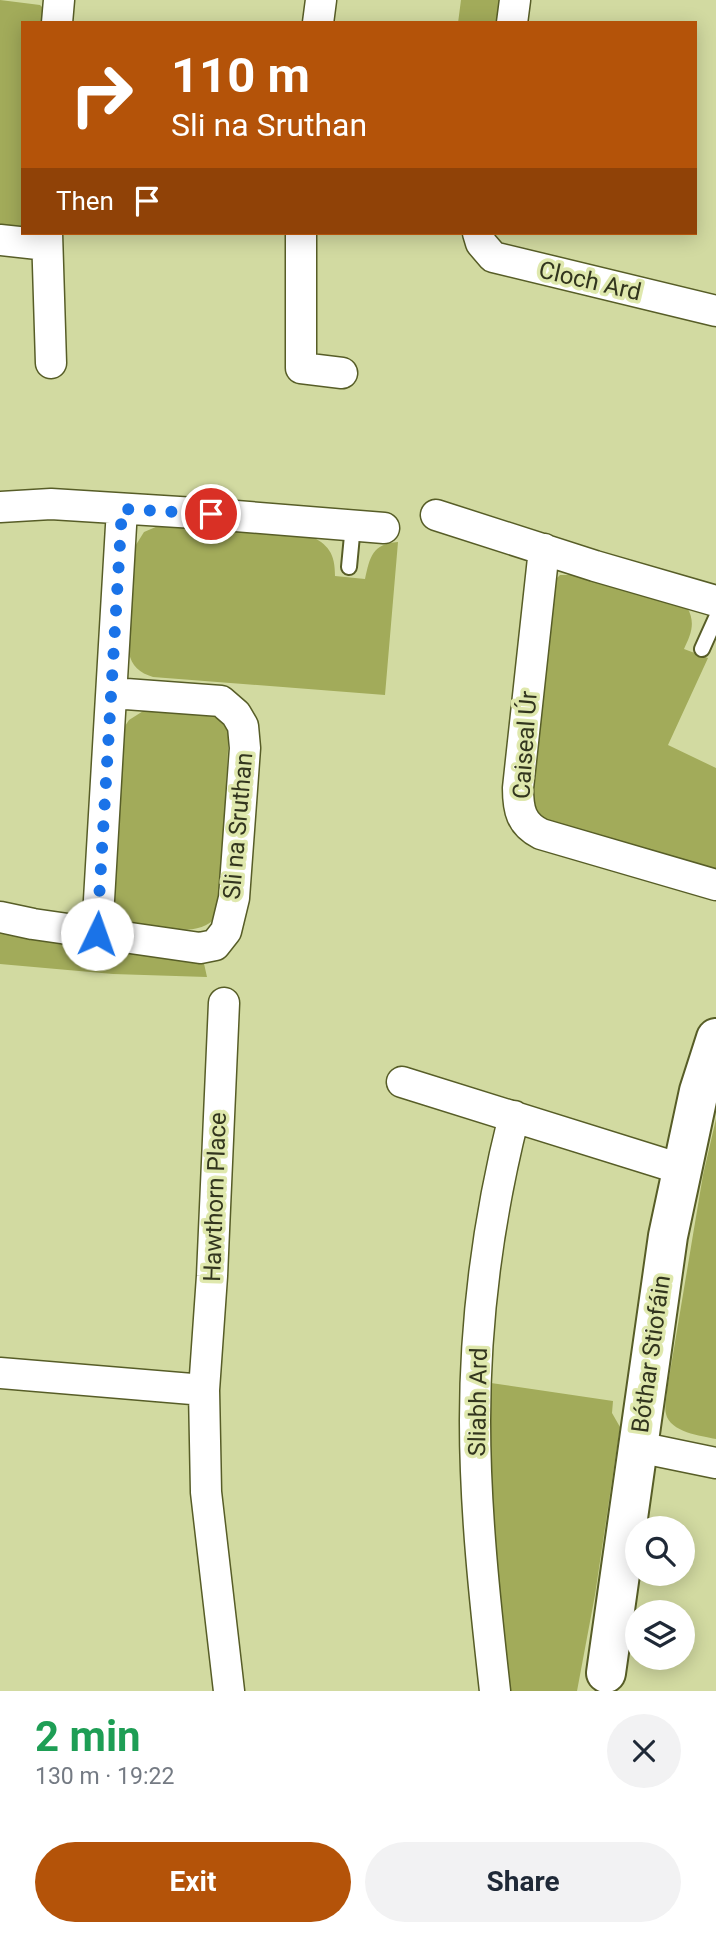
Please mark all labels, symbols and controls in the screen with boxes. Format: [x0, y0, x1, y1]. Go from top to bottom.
text: 110 m [171, 47, 310, 104]
icon: right [56, 49, 147, 140]
text: Sli na Sruthan [171, 106, 367, 144]
icon: arrive [128, 182, 166, 220]
text: Then [56, 186, 114, 216]
street label: Cloch Ard [536, 256, 644, 306]
pin [181, 484, 241, 544]
icon: arrive [192, 495, 230, 533]
street label: Caiseal Úr [507, 690, 543, 800]
street label: Sli na Sruthan [218, 751, 258, 901]
position arrow [60, 897, 134, 971]
street label: Hawthorn Place [198, 1112, 232, 1282]
street label: Bóthar Stiofáin [626, 1273, 676, 1435]
street label: Sliabh Ard [463, 1347, 493, 1457]
map controls [625, 1516, 695, 1670]
button: search [625, 1516, 695, 1586]
button: layers [625, 1600, 695, 1670]
text: 2 min [35, 1712, 141, 1761]
button: close [607, 1714, 681, 1788]
text: 130 m · 19:22 [35, 1763, 174, 1790]
button: Exit [35, 1842, 351, 1922]
button: Share [365, 1842, 681, 1922]

